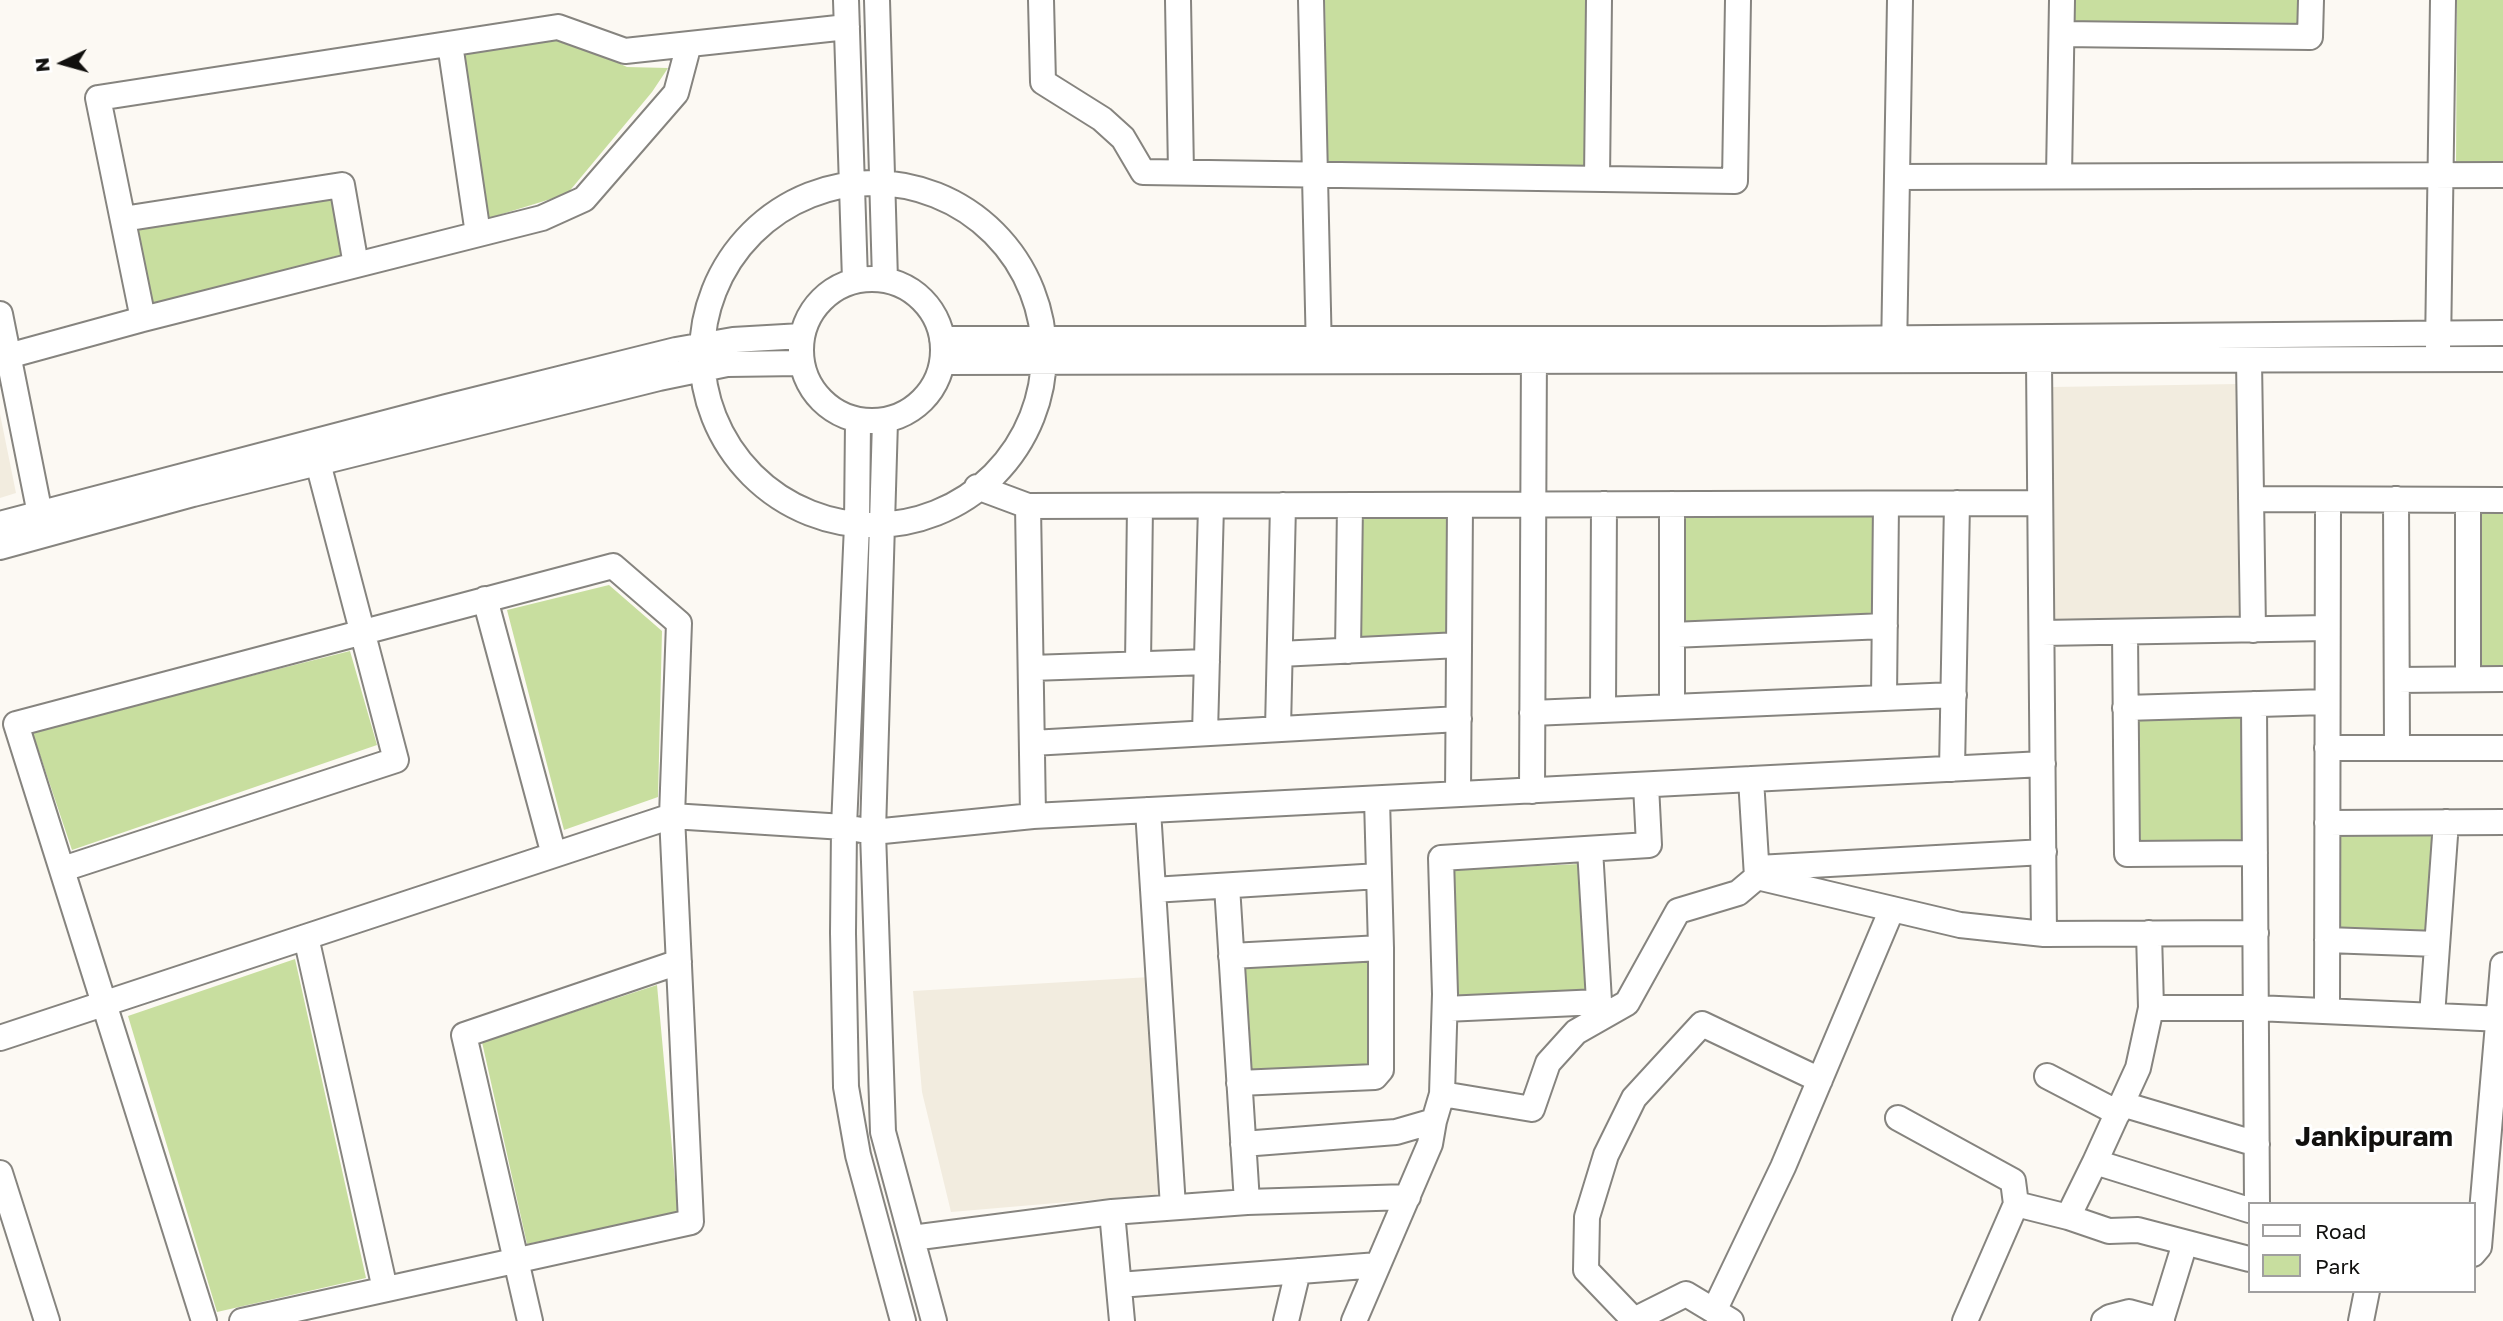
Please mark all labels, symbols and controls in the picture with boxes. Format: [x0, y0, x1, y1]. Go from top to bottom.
north arrow [28, 28, 98, 98]
text: N [29, 57, 54, 73]
district label: Jankipuram [2295, 1120, 2453, 1154]
legend [2248, 1202, 2475, 1293]
text: Road [2315, 1218, 2366, 1244]
text: Park [2315, 1253, 2360, 1279]

